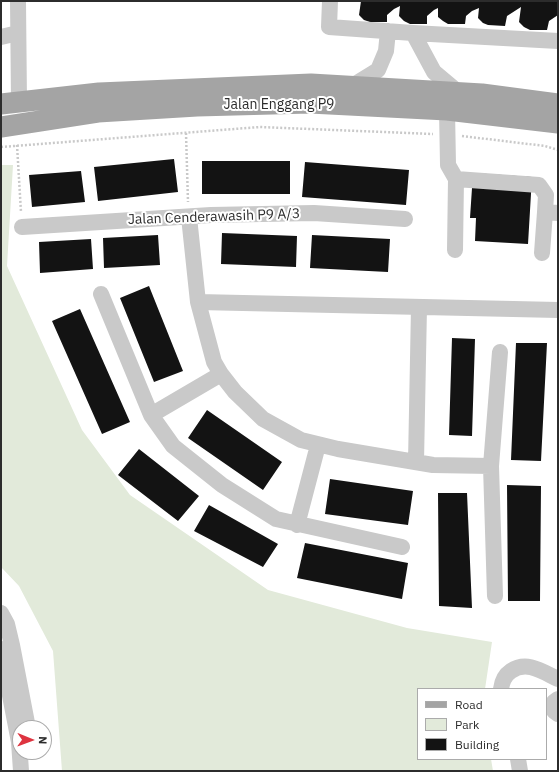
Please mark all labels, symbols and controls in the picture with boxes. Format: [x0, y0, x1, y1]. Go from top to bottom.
street label: Jalan Enggang P9 [223, 97, 335, 113]
street label: Jalan Cenderawasih P9 A/3 [128, 206, 300, 228]
legend [417, 688, 547, 760]
text: Road [455, 697, 483, 712]
text: Park [455, 717, 479, 732]
north arrow [12, 720, 52, 760]
text: N [36, 736, 50, 744]
text: Building [455, 737, 499, 752]

